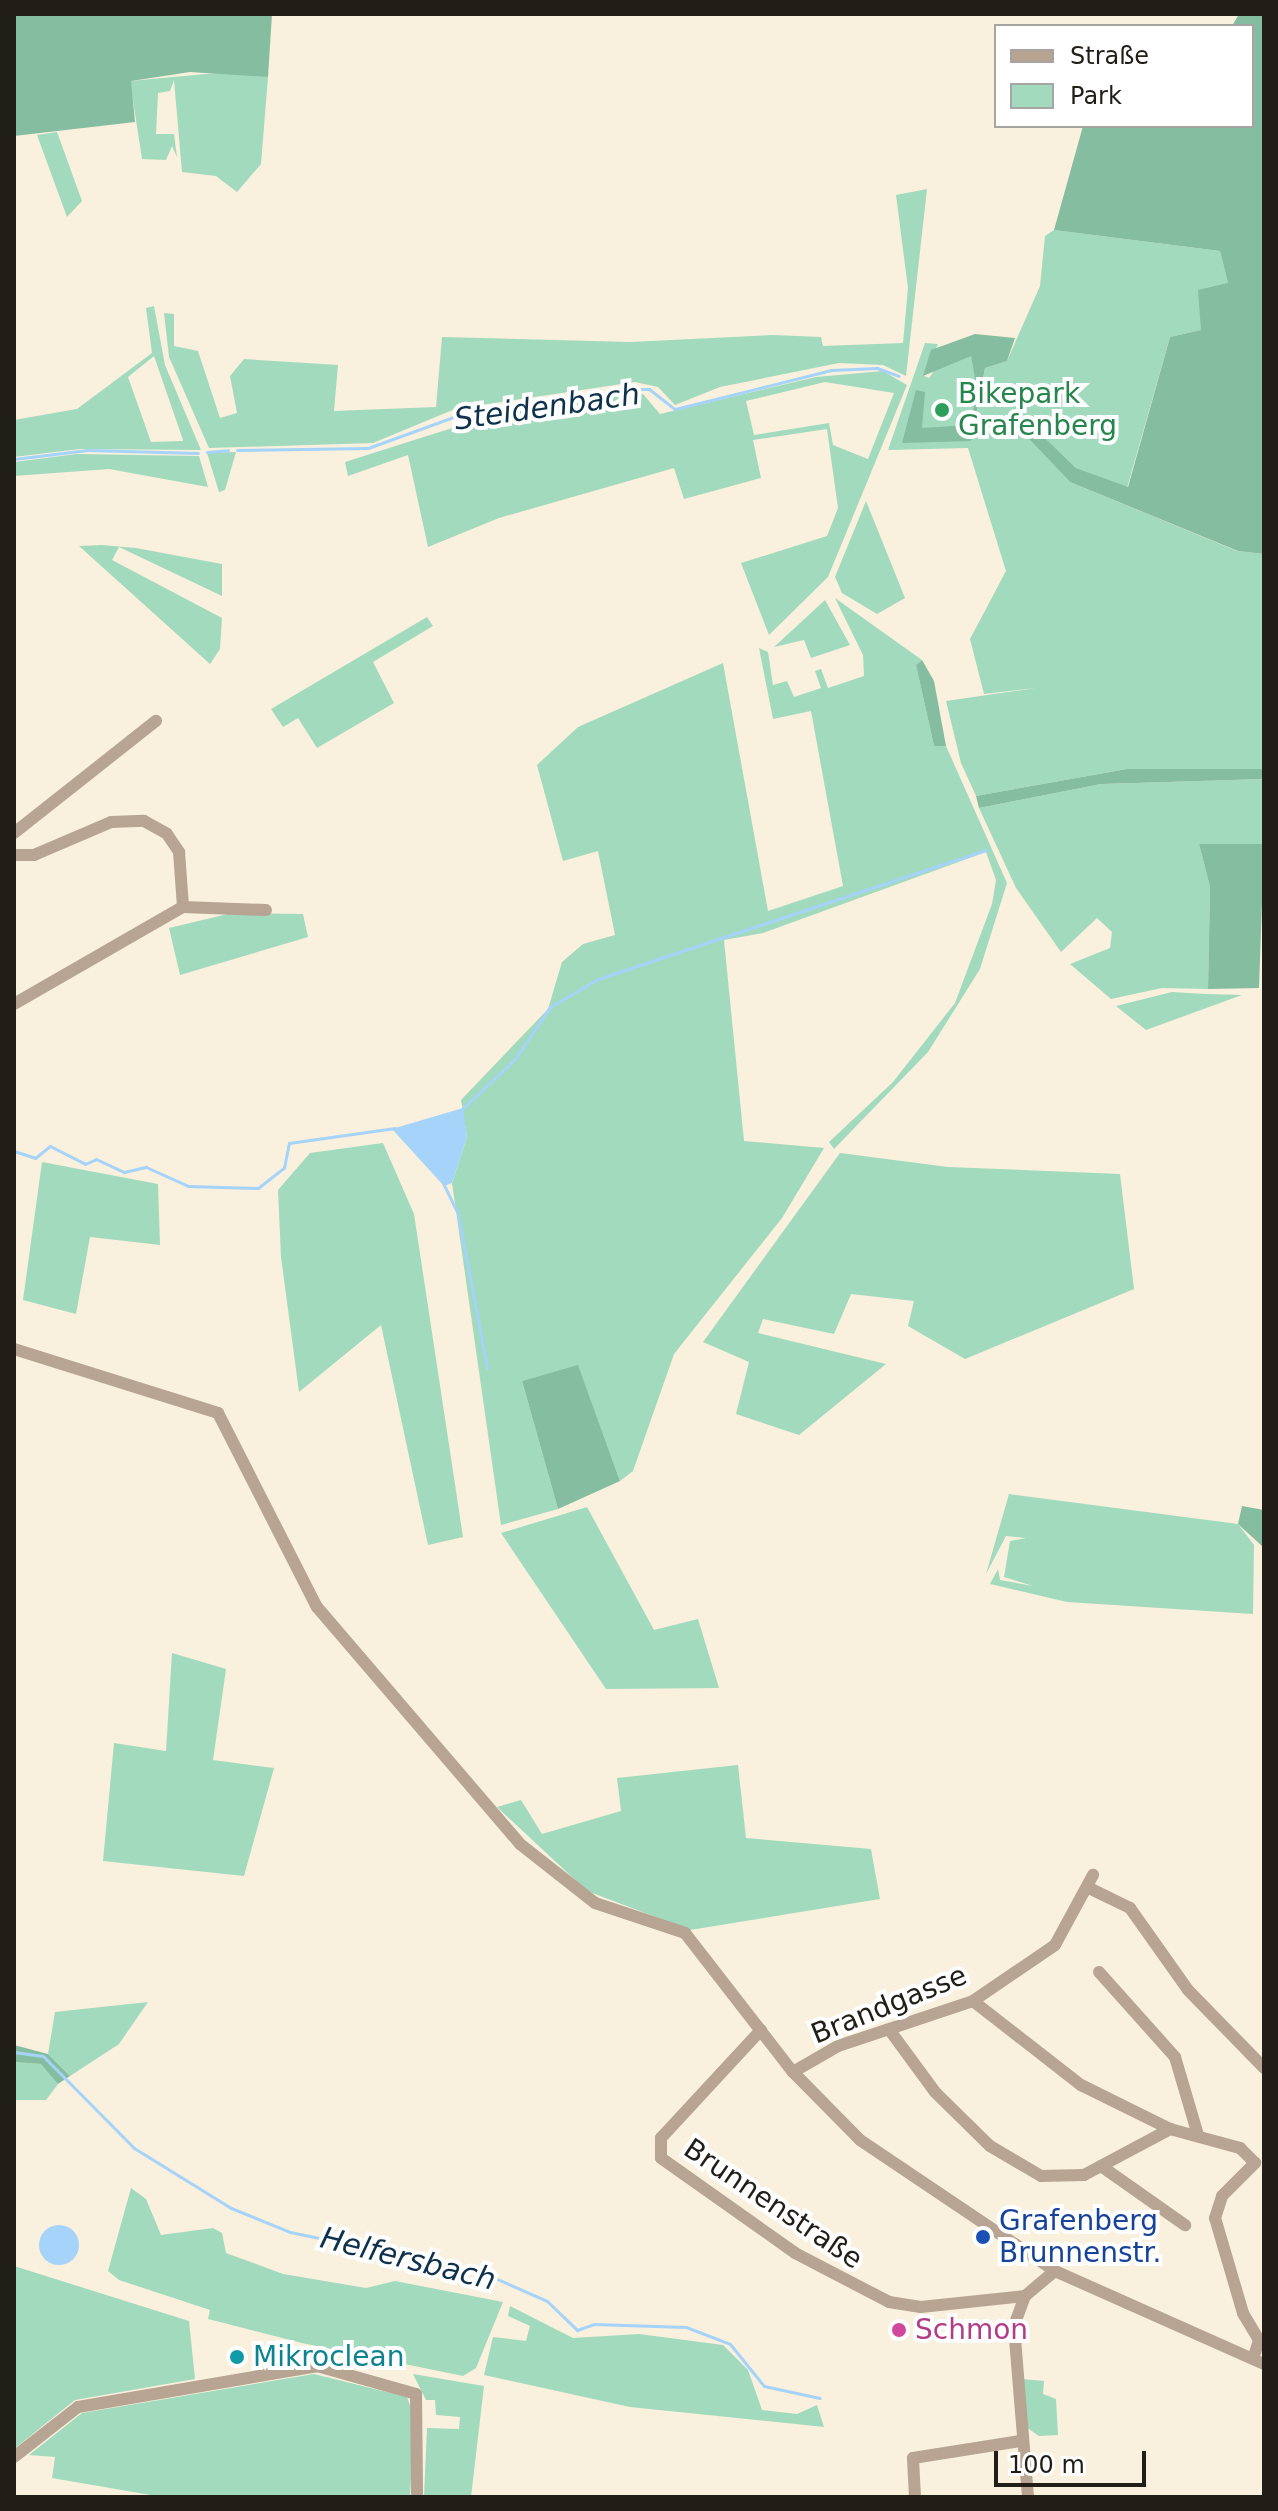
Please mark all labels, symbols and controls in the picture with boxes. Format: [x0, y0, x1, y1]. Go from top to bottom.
legend [994, 24, 1254, 128]
text: Straße [1070, 42, 1149, 70]
text: Park [1070, 82, 1122, 110]
water label: Steidenbach [452, 376, 642, 438]
place label: Bikepark Grafenberg [958, 377, 1117, 443]
marker: Bikepark Grafenberg [933, 401, 951, 419]
street label: Brandgasse [806, 1959, 972, 2051]
street label: Brunnenstraße [677, 2132, 869, 2276]
place label: Grafenberg Brunnenstr. [999, 2204, 1161, 2270]
water label: Helfersbach [317, 2220, 499, 2298]
marker: Grafenberg Brunnenstr. [974, 2228, 992, 2246]
place label: Schmon [915, 2313, 1028, 2347]
marker: Schmon [890, 2321, 908, 2339]
place label: Mikroclean [253, 2340, 404, 2374]
marker: Mikroclean [228, 2348, 246, 2366]
scale bar [998, 2435, 1150, 2485]
text: 100 m [1008, 2451, 1085, 2479]

